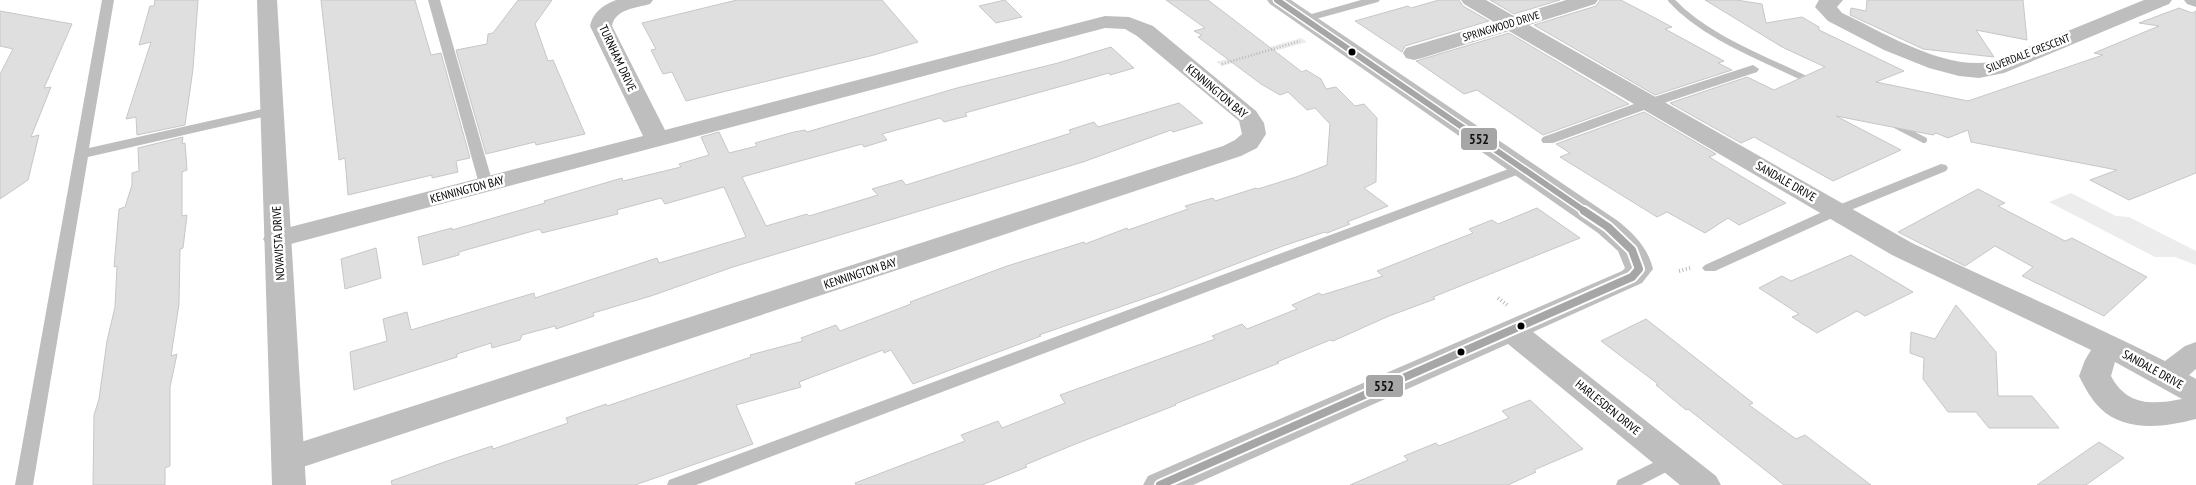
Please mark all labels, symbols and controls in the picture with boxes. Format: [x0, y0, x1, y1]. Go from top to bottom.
street label: SPRINGWOOD DRIVE [1461, 8, 1541, 44]
street label: TURNHAM DRIVE [596, 22, 640, 94]
street label: SILVERDALE CRESCENT [1984, 31, 2072, 75]
unlabelled marker [1347, 47, 1357, 57]
street label: KENNINGTON BAY [1183, 61, 1251, 121]
line badge: 552 [1460, 127, 1498, 151]
text: 552 [1469, 130, 1489, 148]
street label: SANDALE DRIVE [1753, 158, 1819, 204]
street label: KENNINGTON BAY [428, 172, 506, 206]
street label: NOVAVISTA DRIVE [269, 205, 287, 281]
street label: KENNINGTON BAY [822, 254, 899, 292]
unlabelled marker [1516, 321, 1526, 331]
street label: SANDALE DRIVE [2120, 346, 2186, 392]
unlabelled marker [1456, 347, 1466, 357]
line badge: 552 [1365, 374, 1404, 398]
street label: HARLESDEN DRIVE [1573, 376, 1643, 438]
text: 552 [1374, 377, 1394, 395]

